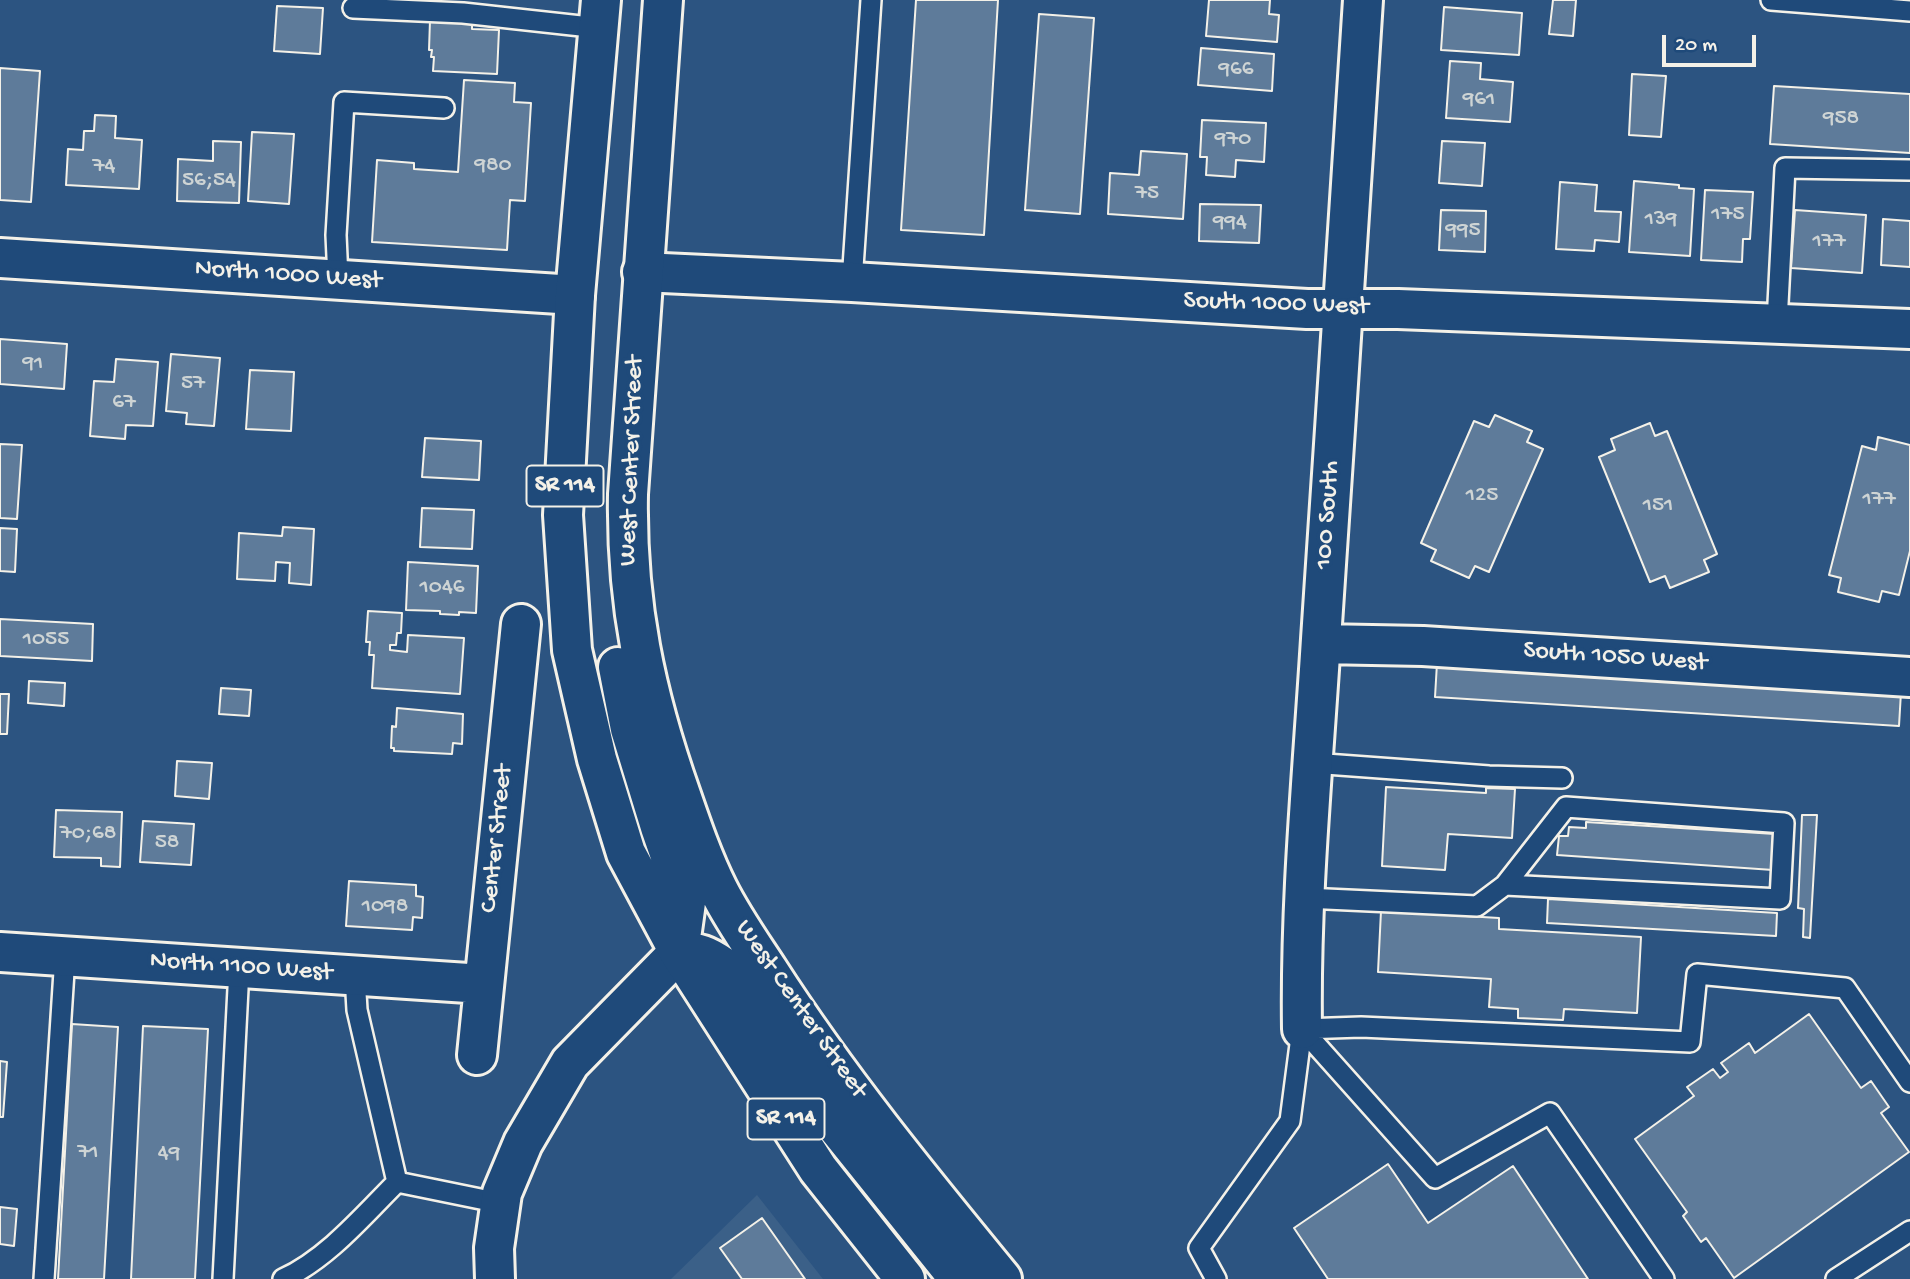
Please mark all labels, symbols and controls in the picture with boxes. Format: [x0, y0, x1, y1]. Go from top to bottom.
scale bar [1665, 21, 1759, 65]
text: 20 m [1675, 34, 1717, 59]
house number: 966 [1219, 56, 1253, 84]
house number: 961 [1463, 86, 1495, 114]
house number: 958 [1823, 105, 1859, 133]
house number: 970 [1215, 126, 1251, 154]
house number: 980 [474, 152, 512, 180]
house number: 74 [93, 153, 115, 181]
house number: 56;54 [182, 167, 236, 195]
house number: 75 [1135, 180, 1159, 208]
house number: 175 [1711, 201, 1745, 229]
house number: 139 [1645, 206, 1677, 234]
house number: 994 [1213, 209, 1247, 237]
house number: 995 [1445, 217, 1481, 245]
house number: 177 [1812, 228, 1846, 256]
street label: North 1000 West [194, 254, 382, 298]
street label: South 1000 West [1183, 286, 1369, 324]
house number: 91 [23, 350, 43, 378]
street label: West Center Street [614, 355, 652, 567]
house number: 57 [181, 370, 205, 398]
house number: 67 [112, 389, 136, 417]
street label: 100 South [1310, 460, 1348, 570]
road number: SR 114 [526, 466, 604, 506]
house number: 125 [1466, 482, 1498, 510]
house number: 177 [1862, 486, 1896, 514]
house number: 151 [1643, 492, 1673, 520]
house number: 1046 [420, 574, 464, 602]
house number: 1055 [23, 626, 69, 654]
street label: South 1050 West [1522, 636, 1708, 680]
street label: Center Street [475, 763, 521, 915]
house number: 70;68 [60, 820, 116, 848]
house number: 58 [155, 829, 179, 857]
house number: 1098 [362, 893, 408, 921]
street label: West Center Street [727, 915, 873, 1105]
street label: North 1100 West [149, 946, 333, 990]
road number: SR 114 [748, 1098, 824, 1140]
house number: 71 [77, 1139, 99, 1167]
house number: 49 [158, 1140, 180, 1168]

